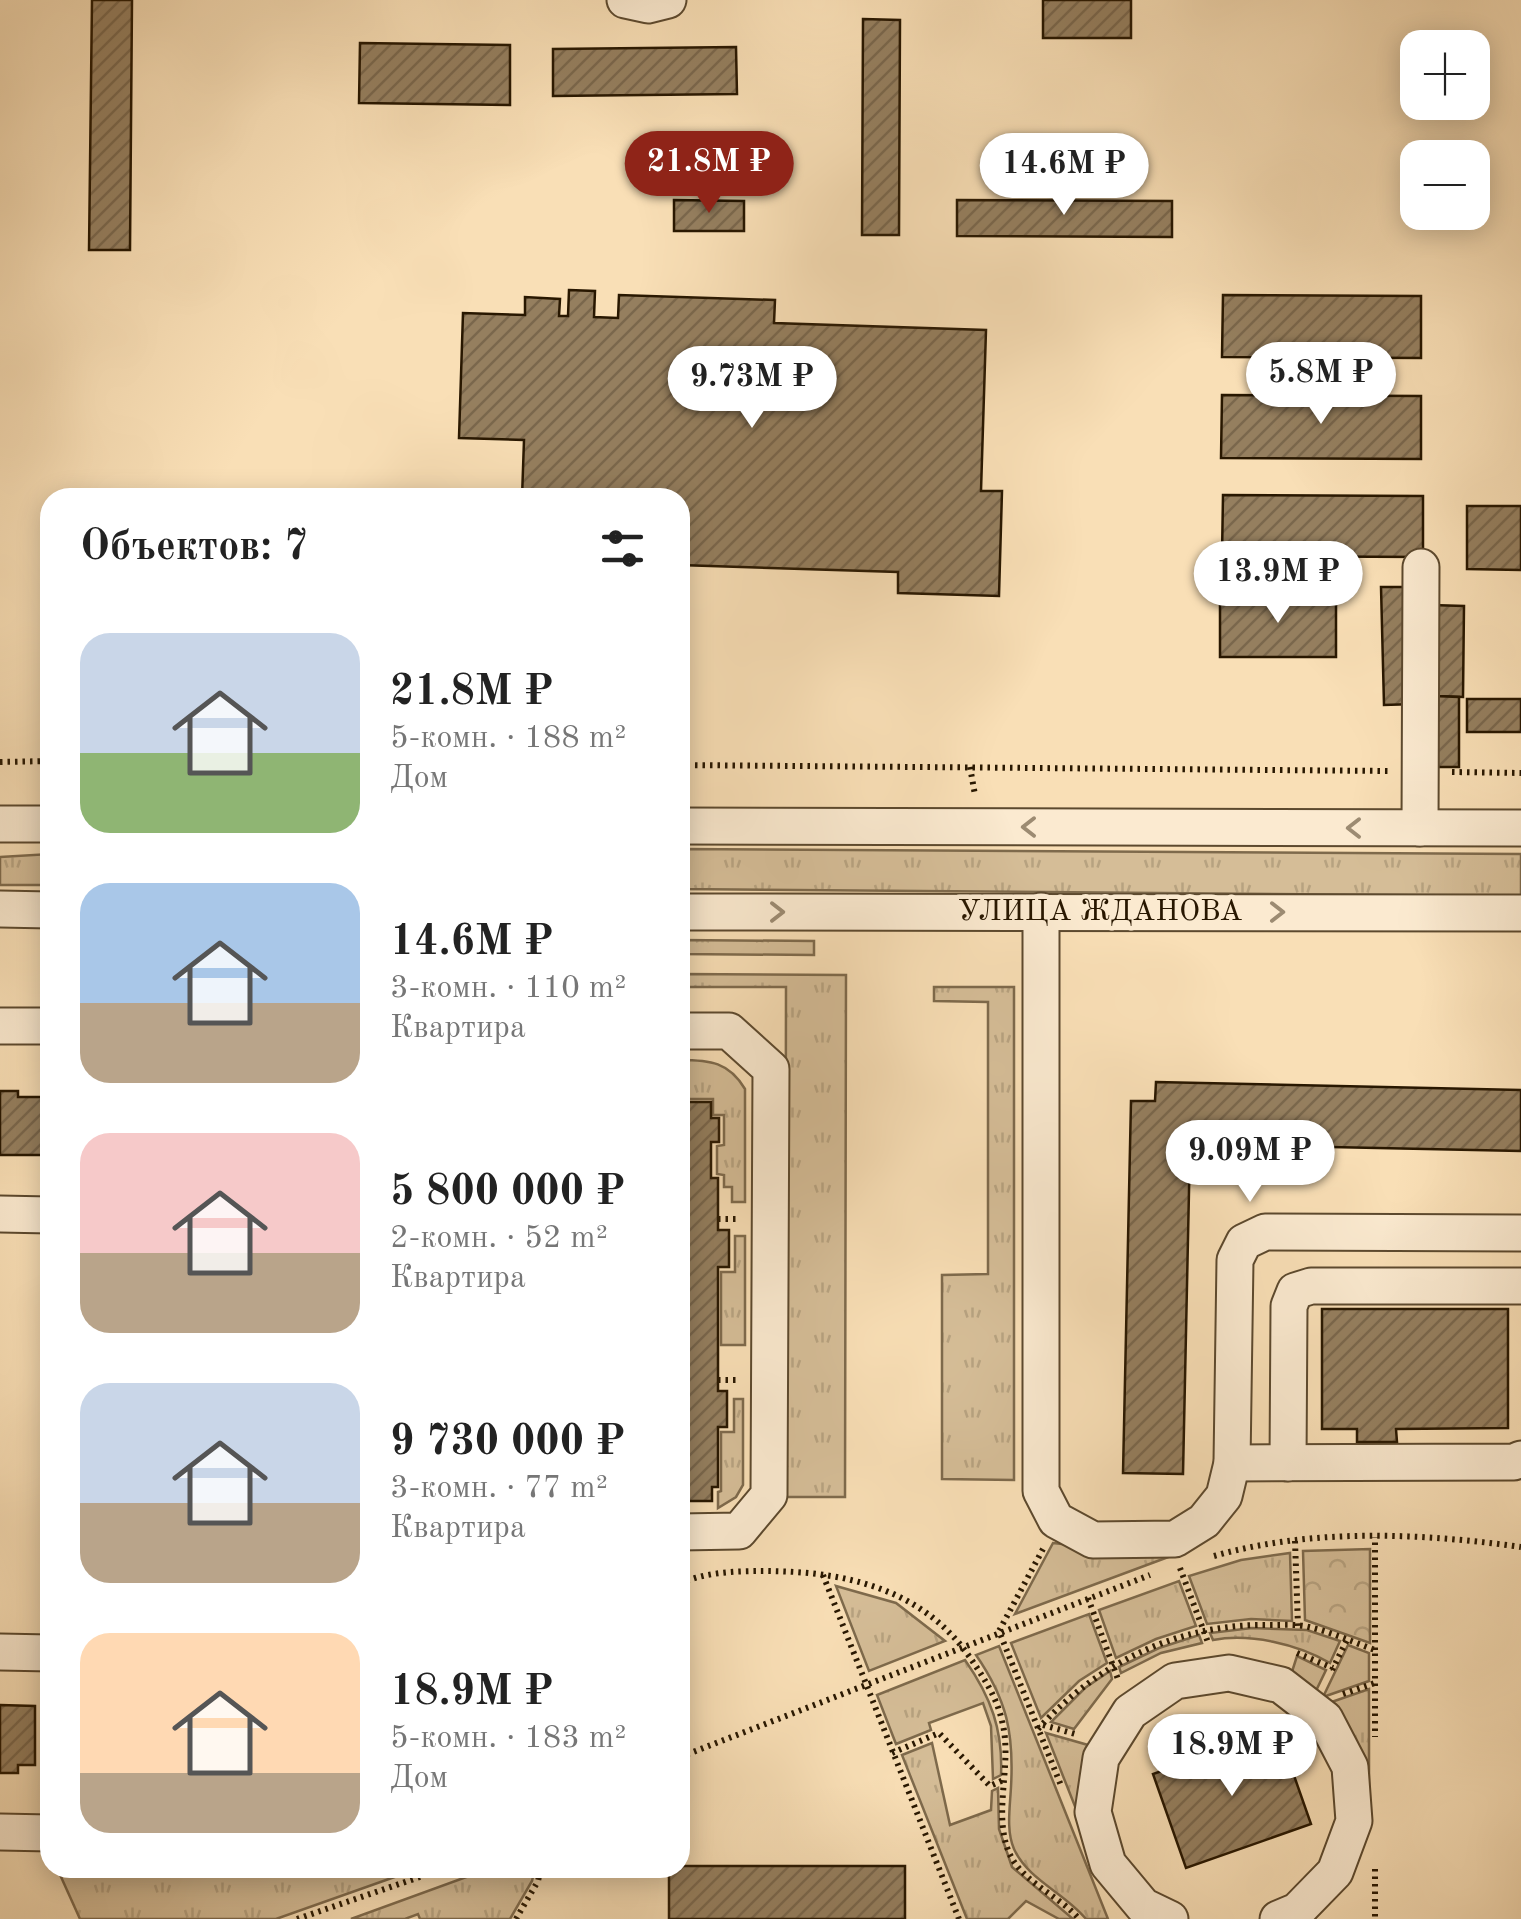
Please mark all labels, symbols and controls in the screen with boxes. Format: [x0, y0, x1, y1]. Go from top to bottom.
map controls [1400, 30, 1490, 230]
button: + [1400, 30, 1490, 120]
pin: 21.8M ₽ [617, 131, 801, 216]
pin: 14.6M ₽ [972, 133, 1156, 218]
button: − [1400, 140, 1490, 230]
text: 21.8M ₽ [647, 147, 771, 179]
text: 14.6M ₽ [1002, 149, 1126, 181]
pin: 5.8M ₽ [1240, 342, 1402, 427]
pin: 9.73M ₽ [660, 346, 844, 431]
text: 5.8M ₽ [1268, 358, 1374, 390]
text: 9.73M ₽ [690, 362, 814, 394]
icon: filters [595, 521, 650, 576]
text: Объектов: 7 [80, 527, 308, 569]
pin: 13.9M ₽ [1186, 541, 1370, 626]
text: 13.9M ₽ [1216, 557, 1340, 589]
text: 21.8M ₽ [390, 672, 553, 714]
icon: home [160, 673, 280, 793]
text: 5-комн. · 188 m² [390, 723, 626, 755]
text: Дом [390, 763, 448, 795]
one-way arrow [1020, 816, 1036, 838]
one-way arrow [1345, 817, 1360, 839]
street label: УЛИЦА ЖДАНОВА [958, 897, 1242, 927]
one-way arrow [770, 901, 786, 923]
one-way arrow [1270, 901, 1286, 923]
text: 14.6M ₽ [390, 922, 553, 964]
icon: home [160, 923, 280, 1043]
text: 3-комн. · 110 m² [390, 973, 626, 1005]
text: Квартира [390, 1013, 526, 1045]
pin: 9.09M ₽ [1158, 1120, 1342, 1205]
text: 9.09M ₽ [1188, 1136, 1312, 1168]
text: 5 800 000 ₽ [390, 1172, 625, 1214]
icon: home [160, 1173, 280, 1293]
text: 2-комн. · 52 m² [390, 1223, 608, 1255]
text: Квартира [390, 1263, 526, 1295]
text: 9 730 000 ₽ [390, 1422, 625, 1464]
icon: home [160, 1423, 280, 1543]
text: 3-комн. · 77 m² [390, 1473, 608, 1505]
text: Квартира [390, 1513, 526, 1545]
text: 18.9M ₽ [390, 1672, 553, 1714]
icon: home [160, 1673, 280, 1793]
pin: 18.9M ₽ [1140, 1714, 1324, 1799]
text: 5-комн. · 183 m² [390, 1723, 626, 1755]
text: 18.9M ₽ [1170, 1730, 1294, 1762]
text: Дом [390, 1763, 448, 1795]

